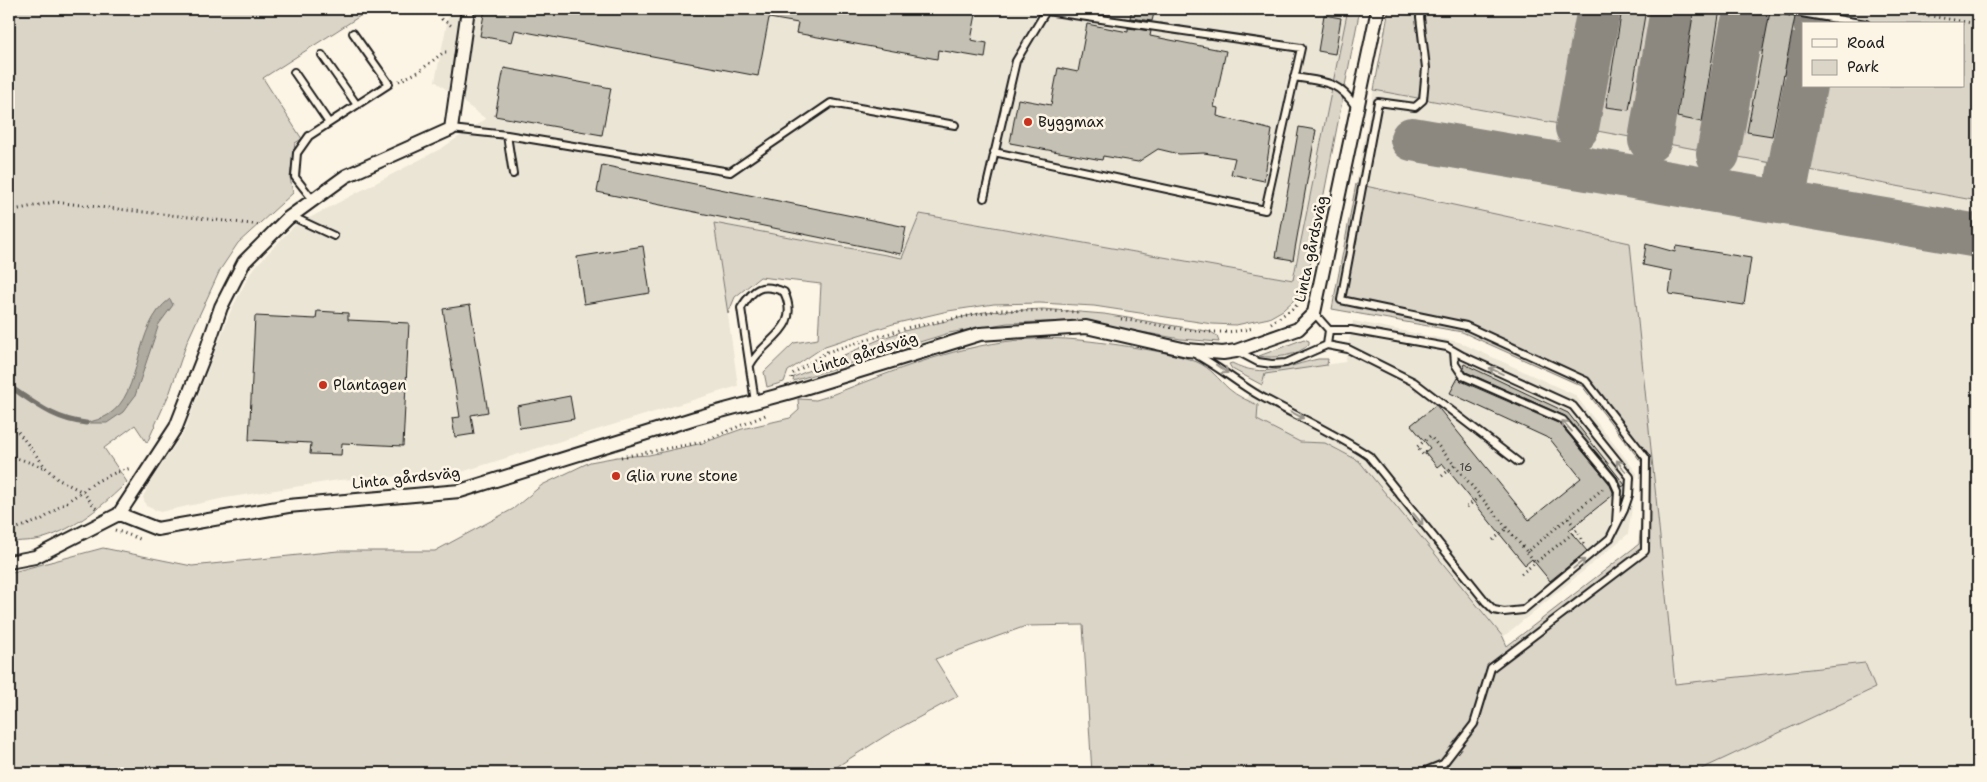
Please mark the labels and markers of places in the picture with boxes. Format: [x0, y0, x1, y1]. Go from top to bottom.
place label: Byggmax [1038, 112, 1104, 132]
marker: Byggmax [1022, 116, 1034, 128]
place label: Plantagen [333, 375, 407, 395]
marker: Plantagen [317, 379, 329, 391]
place label: Glia rune stone [626, 466, 738, 486]
marker: Glia rune stone [610, 470, 622, 482]

